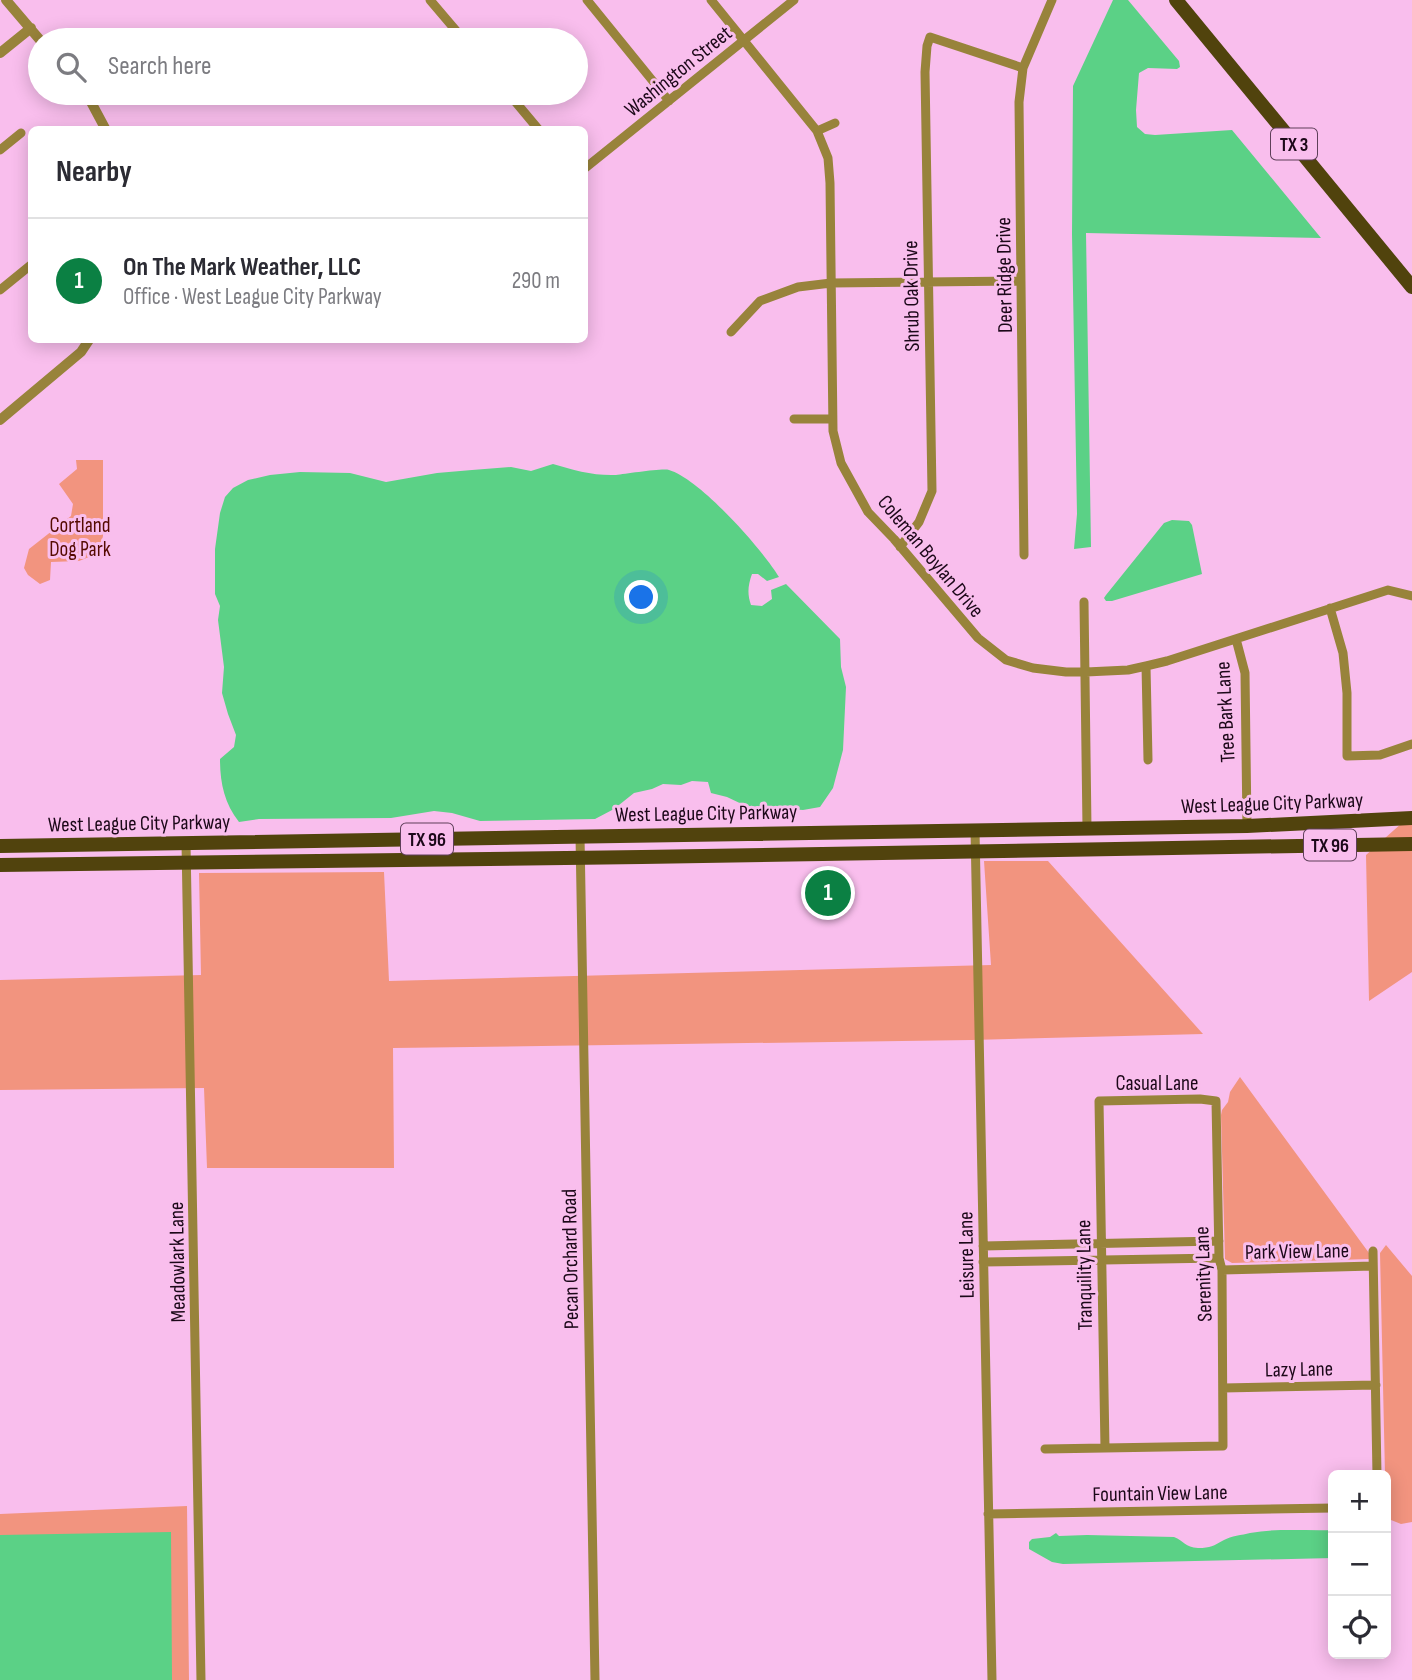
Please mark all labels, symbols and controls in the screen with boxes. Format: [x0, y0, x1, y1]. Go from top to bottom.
street label: Washington Street [620, 21, 737, 122]
search box [28, 28, 588, 105]
icon: search [52, 48, 90, 86]
text: Search here [108, 51, 211, 82]
road number: TX 3 [1271, 128, 1317, 160]
text: Nearby [56, 154, 132, 190]
street label: Deer Ridge Drive [991, 217, 1018, 333]
street label: Shrub Oak Drive [898, 240, 925, 352]
text: On The Mark Weather, LLC [123, 252, 361, 283]
text: 1 [74, 267, 84, 295]
text: 290 m [512, 267, 560, 295]
text: Office · West League City Parkway [123, 283, 382, 311]
street label: Coleman Boylan Drive [872, 490, 989, 623]
park label: Cortland Dog Park [49, 513, 111, 562]
your location [624, 580, 658, 614]
street label: Tree Bark Lane [1210, 661, 1241, 763]
street label: West League City Parkway [1180, 788, 1364, 819]
street label: West League City Parkway [615, 799, 797, 828]
street label: West League City Parkway [48, 809, 230, 838]
road number: TX 96 [401, 824, 453, 854]
road number: TX 96 [1304, 830, 1356, 860]
pin: 1 [805, 867, 851, 919]
street label: Casual Lane [1116, 1071, 1198, 1096]
street label: Pecan Orchard Road [557, 1189, 584, 1329]
street label: Meadowlark Lane [164, 1201, 191, 1323]
street label: Leisure Lane [953, 1211, 980, 1299]
street label: Tranquility Lane [1071, 1219, 1098, 1330]
street label: Serenity Lane [1189, 1226, 1218, 1322]
street label: Park View Lane [1245, 1238, 1349, 1265]
street label: Lazy Lane [1265, 1356, 1333, 1383]
map controls [1328, 1470, 1391, 1659]
button: + [1328, 1470, 1391, 1533]
street label: Fountain View Lane [1092, 1480, 1228, 1507]
button: − [1328, 1533, 1391, 1596]
button: locate [1328, 1596, 1391, 1659]

